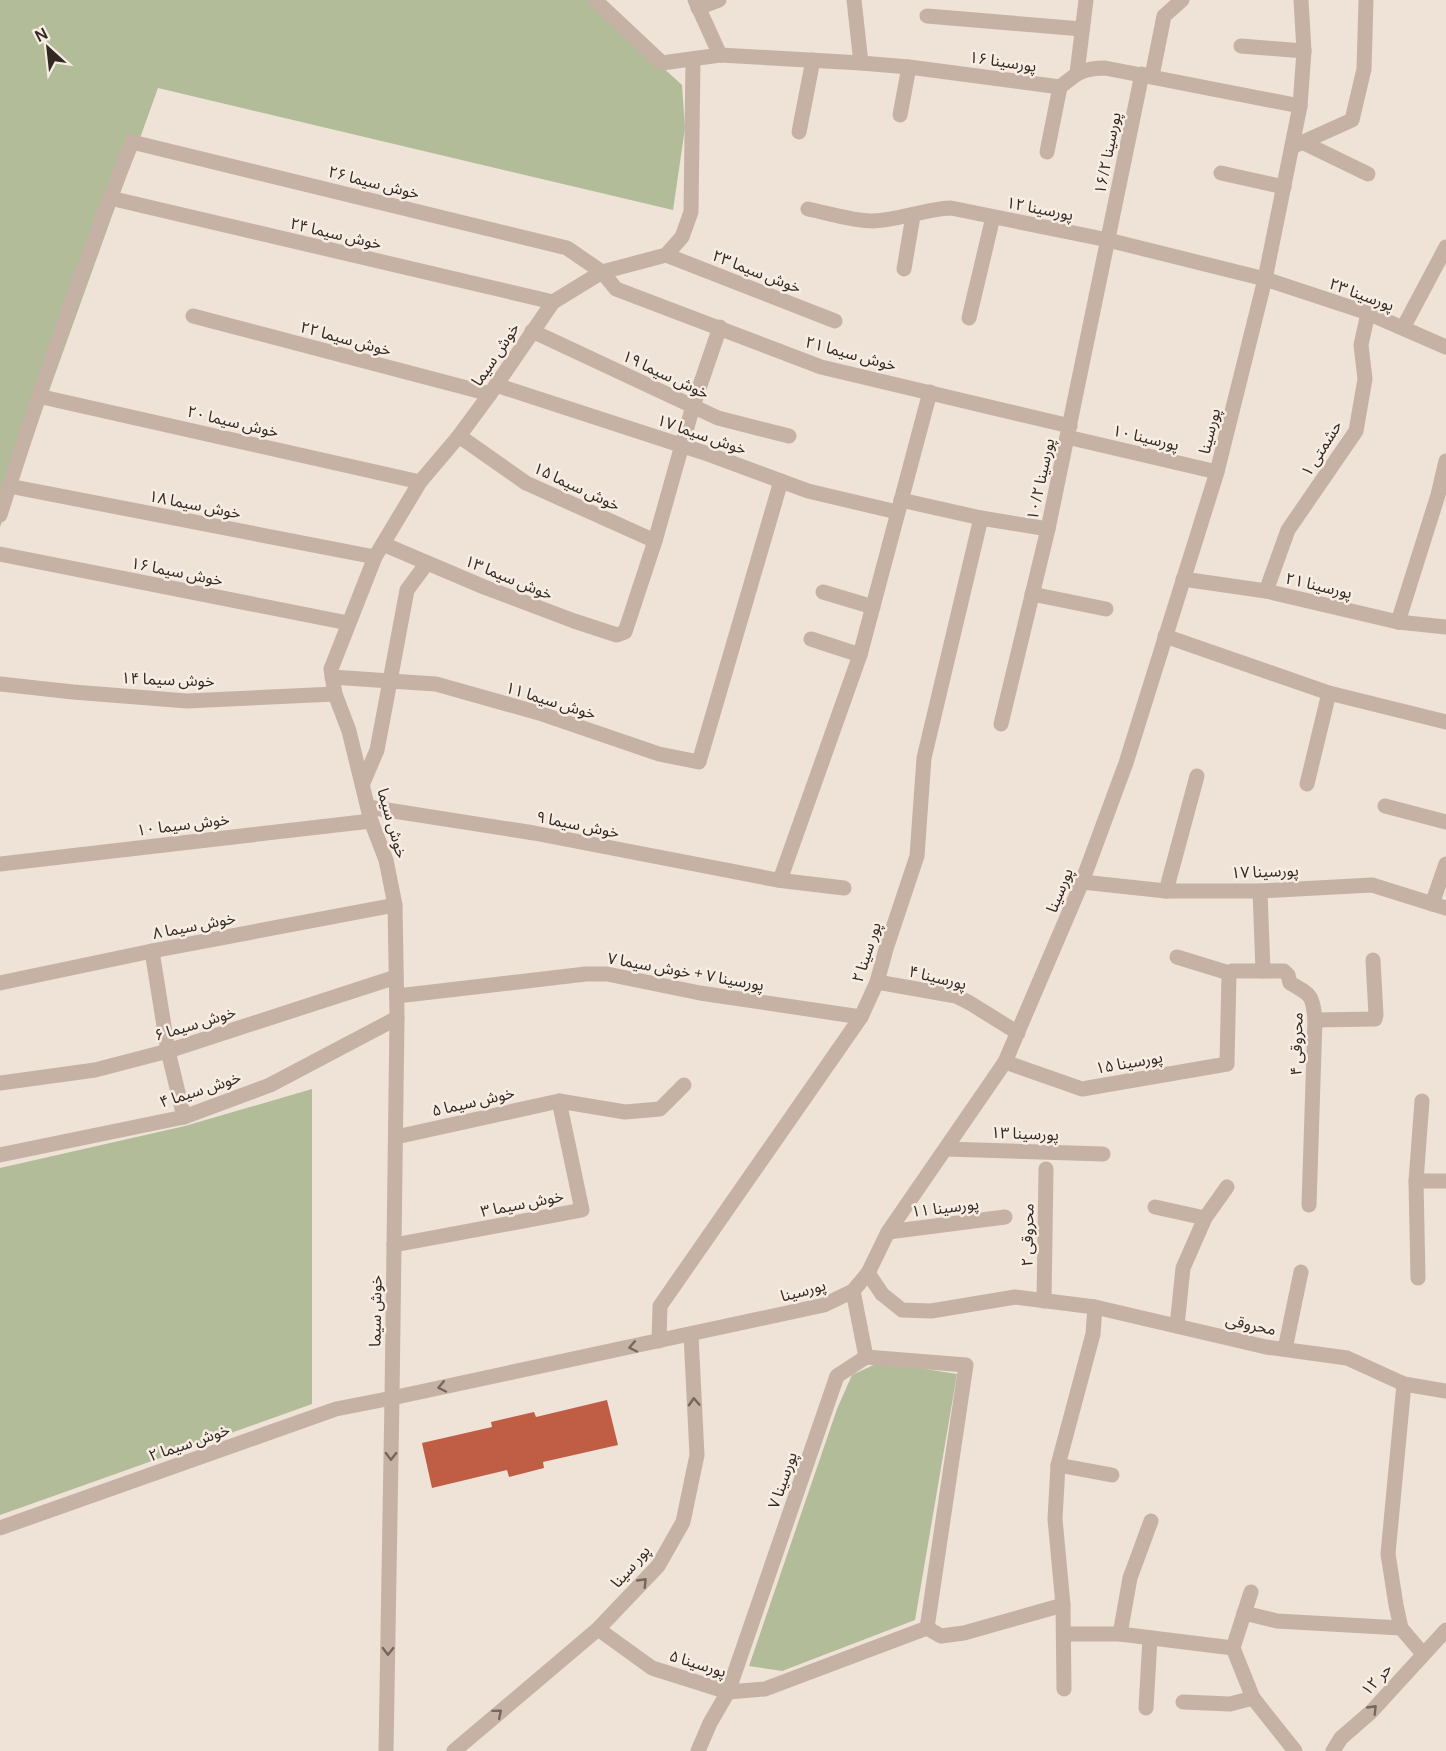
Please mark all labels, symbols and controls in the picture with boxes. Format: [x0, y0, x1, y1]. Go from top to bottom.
north arrow [18, 18, 78, 78]
text: N [31, 22, 51, 47]
street label: پورسینا ۱۶ [968, 45, 1038, 77]
street label: پورسینا ۱۶/۲ [1088, 110, 1126, 196]
street label: خوش سیما ۲۶ [326, 160, 422, 204]
street label: پورسینا ۱۲ [1005, 191, 1075, 225]
street label: خوش سیما ۲۴ [288, 212, 384, 254]
street label: خوش سیما ۲۳ [709, 244, 805, 298]
street label: پورسینا ۲۳ [1326, 272, 1398, 316]
street label: خوش سیما ۲۲ [298, 315, 394, 361]
street label: خوش سیما [466, 318, 524, 390]
street label: خوش سیما ۲۱ [803, 330, 899, 376]
street label: خوش سیما ۱۹ [619, 344, 713, 404]
street label: خوش سیما ۲۰ [185, 400, 281, 442]
street label: پورسینا [1193, 406, 1225, 456]
street label: خوش سیما ۱۷ [654, 408, 750, 460]
street label: حشمتی ۱ [1295, 416, 1347, 480]
street label: پورسینا ۱۰ [1110, 419, 1182, 455]
street label: پورسینا ۱۰/۲ [1021, 436, 1060, 522]
street label: خوش سیما ۱۵ [530, 456, 624, 516]
street label: خوش سیما ۱۸ [147, 484, 243, 524]
street label: خوش سیما ۱۳ [462, 549, 556, 605]
street label: خوش سیما ۱۶ [129, 551, 225, 591]
street label: پورسینا ۲۱ [1283, 567, 1355, 603]
street label: خوش سیما ۱۴ [121, 666, 215, 692]
street label: خوش سیما ۱۱ [503, 676, 599, 724]
street label: خوش سیما [373, 785, 413, 861]
street label: خوش سیما ۹ [535, 805, 621, 843]
street label: خوش سیما ۱۰ [135, 807, 231, 841]
street label: پورسینا ۱۷ [1231, 859, 1299, 883]
street label: پورسینا [1040, 864, 1078, 916]
street label: خوش سیما ۸ [151, 906, 237, 944]
street label: پور سینا ۲ [846, 919, 886, 985]
street label: پورسینا ۷ + خوش سیما ۷ [606, 946, 766, 996]
street label: پورسینا ۴ [907, 960, 969, 994]
street label: خوش سیما ۶ [151, 1000, 239, 1046]
street label: محروقی ۴ [1284, 1012, 1308, 1076]
street label: پورسینا ۱۵ [1094, 1045, 1164, 1079]
street label: خوش سیما ۴ [157, 1066, 243, 1112]
street label: خوش سیما ۵ [429, 1081, 517, 1121]
street label: پورسینا ۱۳ [991, 1121, 1059, 1145]
street label: خوش سیما ۳ [479, 1184, 565, 1222]
street label: پورسینا ۱۱ [910, 1192, 980, 1222]
street label: محروقی ۲ [1015, 1203, 1039, 1267]
street label: پورسینا [778, 1273, 828, 1307]
street label: خوش سیما [363, 1275, 387, 1347]
street label: محروقی [1224, 1308, 1278, 1340]
one-way arrow [629, 1340, 639, 1353]
one-way arrow [438, 1380, 448, 1393]
one-way arrow [688, 1397, 701, 1406]
street label: خوش سیما ۲ [146, 1418, 232, 1466]
street label: پورسینا ۷ [762, 1449, 802, 1511]
one-way arrow [385, 1452, 397, 1461]
street label: پور سینا [605, 1540, 655, 1592]
one-way arrow [635, 1579, 646, 1590]
street label: پورسینا ۵ [667, 1644, 729, 1682]
one-way arrow [381, 1647, 394, 1656]
street label: حر ۱۲ [1355, 1658, 1397, 1700]
one-way arrow [1366, 1705, 1377, 1715]
one-way arrow [491, 1709, 502, 1720]

